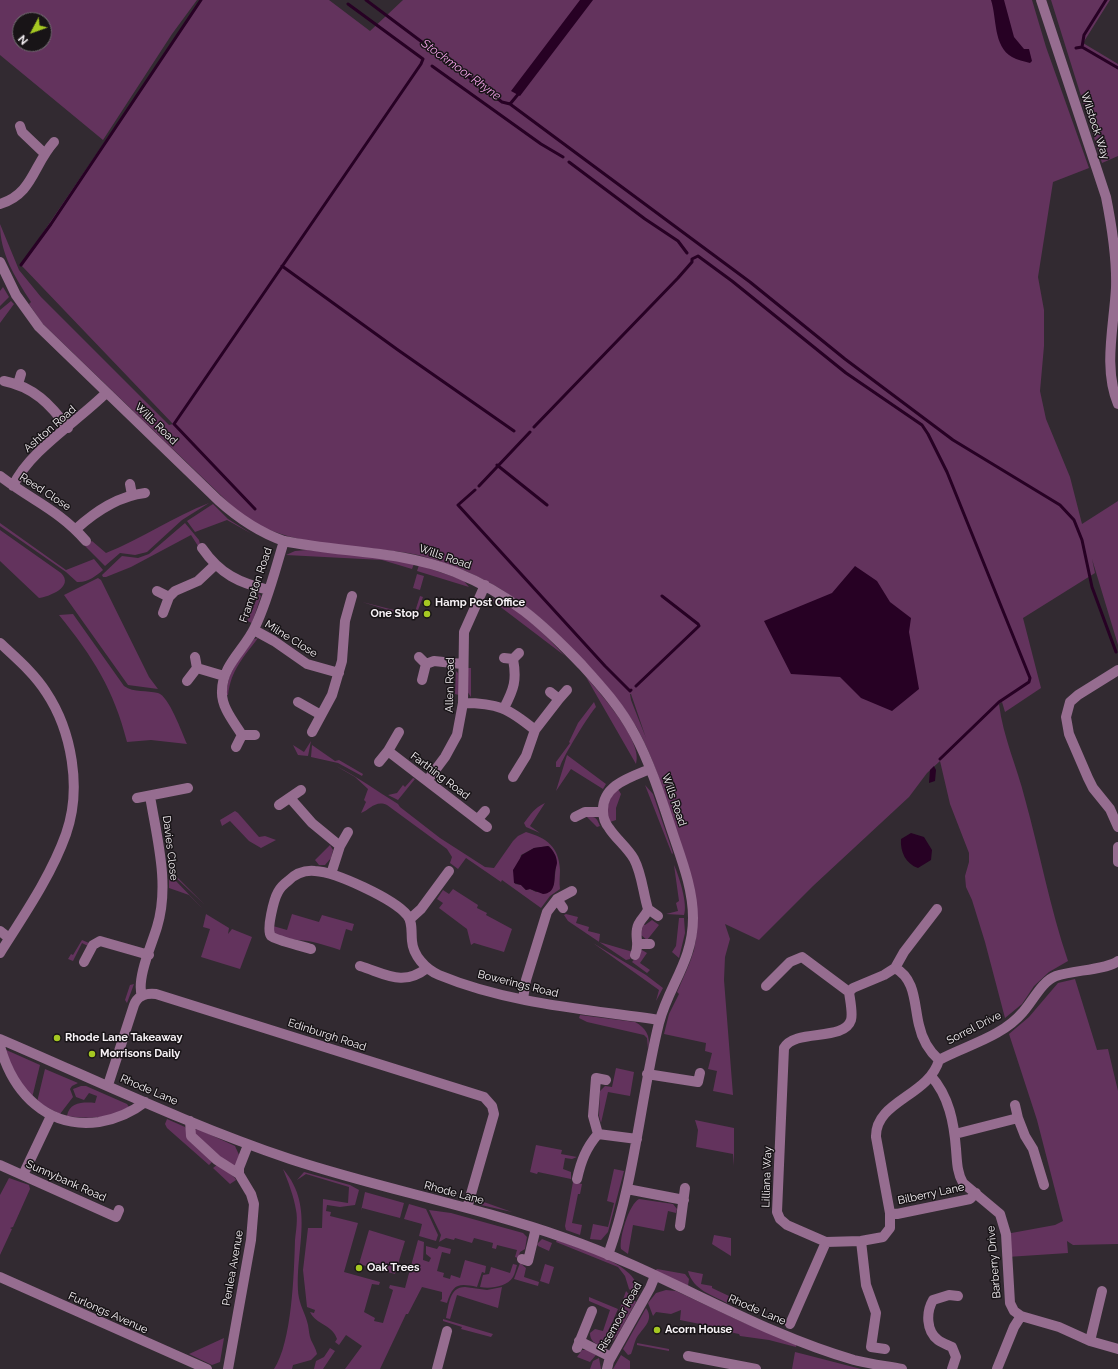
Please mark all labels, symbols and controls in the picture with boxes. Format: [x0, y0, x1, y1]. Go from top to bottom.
north arrow [12, 12, 52, 52]
text: N [16, 32, 31, 47]
water label: Stockmoor Rhyne [418, 36, 504, 104]
street label: Wilstock Way [1078, 91, 1112, 161]
street label: Wills Road [132, 400, 180, 448]
street label: Ashton Road [21, 403, 79, 455]
street label: Reed Close [17, 471, 73, 513]
street label: Wills Road [417, 542, 473, 572]
street label: Frampton Road [237, 546, 275, 624]
place label: Hamp Post Office [435, 596, 525, 610]
marker: Hamp Post Office [422, 598, 432, 608]
place label: One Stop [370, 607, 419, 621]
marker: One Stop [422, 609, 432, 619]
street label: Milne Close [262, 618, 320, 660]
street label: Allen Road [443, 657, 457, 713]
street label: Farthing Road [408, 750, 472, 802]
street label: Wills Road [659, 772, 689, 828]
street label: Davies Close [159, 815, 181, 881]
street label: Bowerings Road [476, 968, 560, 1000]
street label: Sorrel Drive [945, 1009, 1003, 1047]
street label: Edinburgh Road [286, 1016, 368, 1054]
place label: Rhode Lane Takeaway [65, 1031, 182, 1045]
marker: Rhode Lane Takeaway [52, 1033, 62, 1043]
place label: Morrisons Daily [100, 1047, 180, 1061]
marker: Morrisons Daily [87, 1049, 97, 1059]
street label: Rhode Lane [118, 1072, 180, 1108]
street label: Lilliana Way [759, 1146, 775, 1208]
street label: Sunnybank Road [24, 1157, 108, 1205]
street label: Rhode Lane [423, 1179, 485, 1207]
street label: Bilberry Lane [897, 1181, 965, 1207]
street label: Barberry Drive [984, 1225, 1004, 1299]
street label: Penlea Avenue [220, 1229, 246, 1307]
place label: Oak Trees [367, 1261, 419, 1275]
marker: Oak Trees [354, 1263, 364, 1273]
street label: Risemoor Road [595, 1280, 645, 1354]
street label: Furlongs Avenue [66, 1289, 150, 1337]
street label: Rhode Lane [726, 1292, 788, 1328]
place label: Acorn House [665, 1323, 732, 1337]
marker: Acorn House [652, 1325, 662, 1335]

